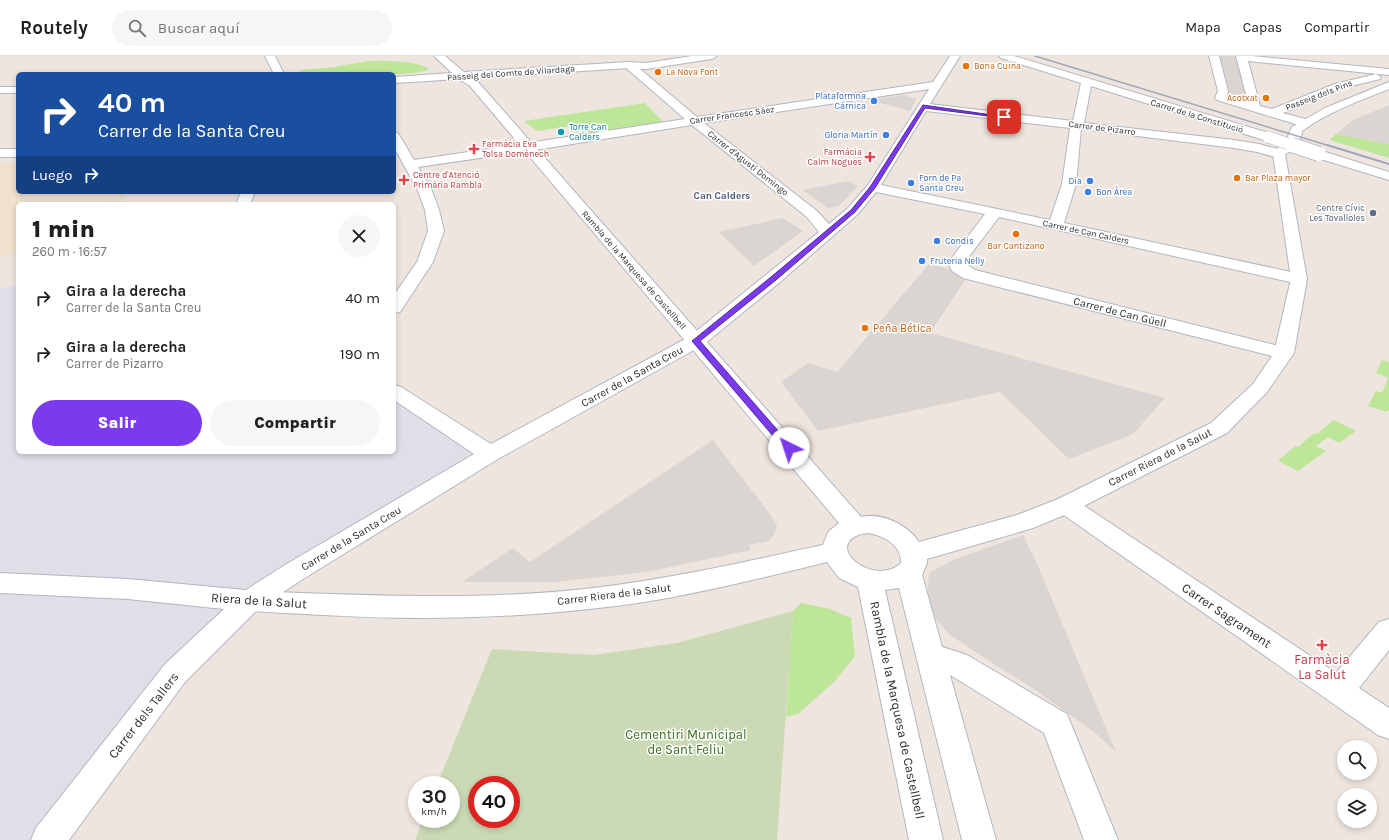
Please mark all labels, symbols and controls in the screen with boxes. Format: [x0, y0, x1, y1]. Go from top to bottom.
search box [112, 10, 392, 46]
text: Routely [20, 17, 88, 39]
icon: search [126, 17, 148, 39]
text: Buscar aquí [158, 19, 240, 37]
text: Mapa [1185, 19, 1221, 36]
text: Capas [1243, 19, 1282, 36]
text: Compartir [1304, 19, 1369, 36]
marker: Bona Cuina [961, 61, 971, 71]
place label: Bona Cuina [974, 61, 1021, 71]
street label: Passeig del Comte de Vilardaga [447, 64, 575, 82]
marker: La Nova Font [653, 67, 663, 77]
place label: La Nova Font [666, 67, 719, 77]
street label: Passeig dels Pins [1284, 78, 1354, 112]
text: 40 m [98, 86, 166, 119]
icon: right [32, 88, 84, 140]
place label: Plataformna Cárnica [815, 91, 866, 111]
place label: Acotxat [1227, 93, 1259, 103]
marker: Acotxat [1261, 93, 1271, 103]
marker: Plataformna Cárnica [869, 96, 879, 106]
street label: Carrer de la Constitució [1149, 97, 1245, 135]
pin [987, 100, 1021, 134]
street label: Carrer Francesc Sáez [689, 104, 775, 126]
icon: arrive [993, 106, 1015, 128]
street label: Carrer de Pizarro [1068, 119, 1136, 137]
text: Carrer de la Santa Creu [98, 120, 286, 142]
place label: Torre Can Calders [569, 122, 607, 142]
marker: Torre Can Calders [556, 127, 566, 137]
street label: Carrer d'Agustí Domingo [706, 128, 790, 198]
place label: Gloria Martín [824, 130, 878, 140]
marker: Gloria Martín [881, 130, 891, 140]
place label: Farmàcia Eva Tolsa Domènech [482, 139, 549, 159]
marker: Farmàcia Eva Tolsa Domènech [469, 144, 479, 154]
place label: Farmàcia Calm Nogues [807, 147, 862, 167]
marker: Farmàcia Calm Nogues [865, 152, 875, 162]
icon: right [80, 164, 102, 186]
text: Luego [32, 166, 72, 184]
place label: Centre d'Atenció Primària Rambla [413, 170, 482, 190]
place label: Forn de Pa Santa Creu [919, 173, 964, 193]
marker: Bar Plaza mayor [1232, 173, 1242, 183]
place label: Bar Plaza mayor [1245, 173, 1311, 183]
marker: Centre d'Atenció Primària Rambla [398, 174, 410, 186]
place label: Dia [1068, 176, 1082, 186]
marker: Dia [1085, 176, 1095, 186]
marker: Forn de Pa Santa Creu [906, 178, 916, 188]
place label: Bon Àrea [1096, 186, 1132, 197]
marker: Bon Àrea [1083, 187, 1093, 197]
district label: Can Calders [694, 190, 750, 202]
place label: Centre Cívic Les Tovalloles [1309, 203, 1365, 223]
marker: Centre Cívic Les Tovalloles [1368, 208, 1378, 218]
street label: Rambla de la Marquesa de Castellbell [579, 209, 688, 332]
text: 1 min [32, 215, 95, 243]
button: close [338, 215, 380, 257]
street label: Carrer de Can Calders [1042, 218, 1130, 246]
marker: Bar Cantizano [1011, 229, 1021, 239]
marker: Condis [932, 236, 942, 246]
place label: Condis [945, 236, 974, 246]
place label: Bar Cantizano [987, 241, 1045, 251]
text: 260 m · 16:57 [32, 244, 107, 259]
marker: Fruteria Nelly [917, 256, 927, 266]
place label: Fruteria Nelly [930, 256, 985, 266]
text: Gira a la derecha [66, 282, 186, 300]
icon: right [32, 287, 54, 309]
text: 40 m [345, 289, 380, 307]
street label: Carrer de Can Güell [1072, 295, 1168, 330]
text: Carrer de la Santa Creu [66, 300, 202, 315]
place label: Peña Bética [873, 322, 932, 335]
marker: Peña Bética [860, 323, 870, 333]
text: Gira a la derecha [66, 338, 186, 356]
icon: right [32, 343, 54, 365]
street label: Carrer de la Santa Creu [579, 343, 686, 410]
text: 190 m [340, 345, 380, 363]
text: Carrer de Pizarro [66, 356, 163, 371]
button: Salir [32, 400, 202, 446]
button: Compartir [210, 400, 380, 446]
street label: Carrer Riera de la Salut [1106, 426, 1214, 489]
position arrow [768, 427, 810, 469]
street label: Carrer de la Santa Creu [299, 503, 404, 574]
street label: Carrer Sagrament [1179, 580, 1274, 651]
street label: Carrer Riera de la Salut [556, 581, 672, 608]
street label: Riera de la Salut [210, 590, 308, 611]
street label: Rambla de la Marquesa de Castellbell [866, 600, 928, 821]
marker: Farmàcia La Salut [1317, 640, 1327, 650]
place label: Farmàcia La Salut [1294, 652, 1350, 682]
street label: Carrer dels Tallers [105, 669, 182, 761]
park label: Cementiri Municipal de Sant Feliu [625, 727, 747, 757]
map controls [1337, 740, 1377, 828]
button: search [1337, 740, 1377, 780]
speed limit sign: 40 [468, 776, 520, 828]
text: 30 [421, 785, 447, 808]
button: layers [1337, 788, 1377, 828]
text: km/h [421, 806, 447, 818]

